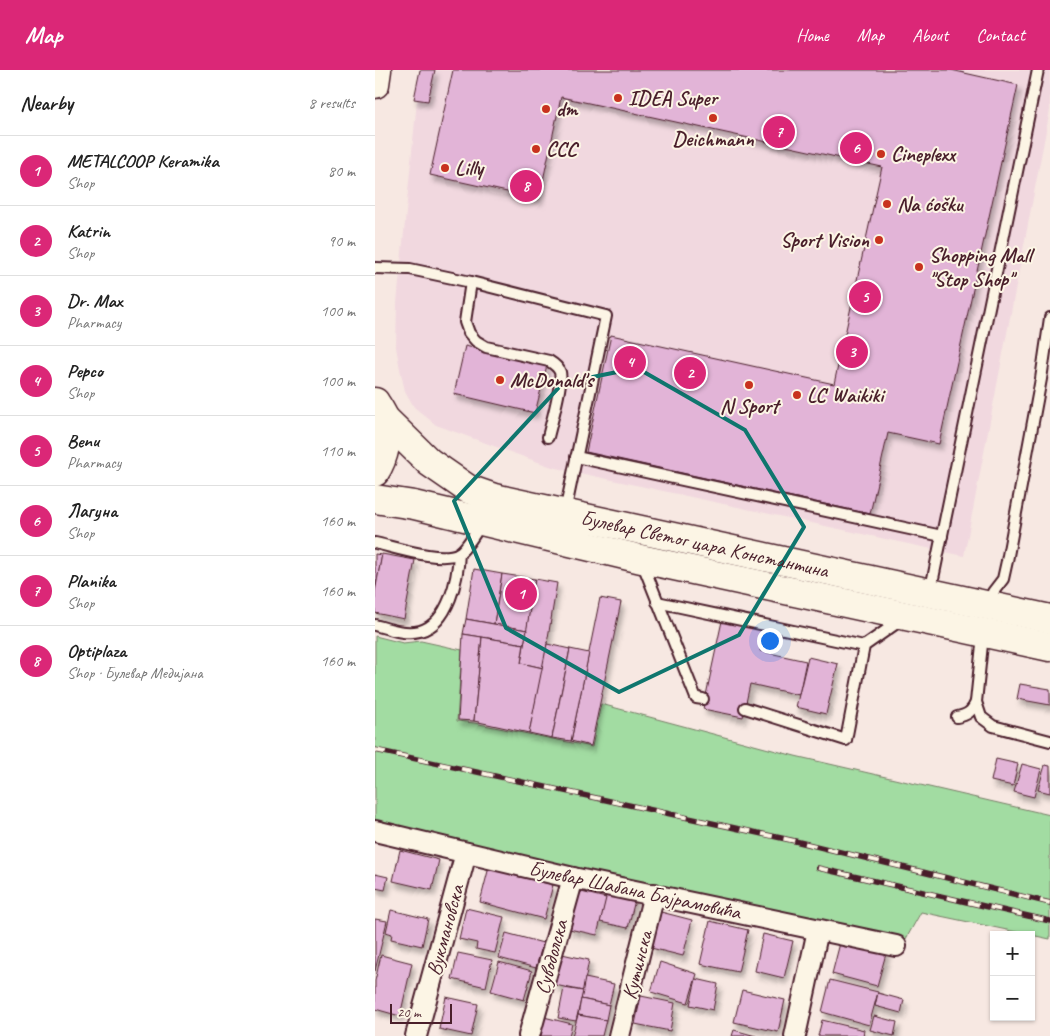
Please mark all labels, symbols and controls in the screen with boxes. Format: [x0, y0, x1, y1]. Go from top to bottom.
text: Map [25, 20, 62, 50]
text: Home [796, 24, 829, 46]
text: Map [857, 24, 884, 46]
text: About [912, 24, 948, 46]
text: Contact [976, 24, 1025, 46]
place label: IDEA Super [628, 85, 720, 111]
text: Nearby [20, 90, 73, 116]
marker: IDEA Super [612, 92, 624, 104]
text: 8 results [308, 93, 355, 113]
place label: dm [556, 96, 578, 122]
marker: dm [540, 103, 552, 115]
marker: Deichmann [707, 112, 719, 124]
pin: 7 [763, 113, 795, 151]
place label: Deichmann [672, 126, 754, 152]
pin: 6 [840, 129, 872, 167]
place label: CCC [546, 136, 579, 162]
place label: Cineplexx [891, 141, 957, 167]
marker: CCC [530, 143, 542, 155]
marker: Cineplexx [875, 148, 887, 160]
text: METALCOOP Keramika [67, 149, 219, 173]
place label: Lilly [455, 155, 486, 181]
text: 1 [32, 161, 40, 181]
text: 80 m [328, 161, 355, 181]
marker: Lilly [439, 162, 451, 174]
pin: 8 [510, 167, 542, 205]
text: Shop [67, 173, 94, 193]
place label: Na ćošku [897, 191, 965, 217]
marker: Na ćošku [881, 198, 893, 210]
text: Katrin [67, 219, 110, 243]
place label: Sport Vision [780, 227, 869, 253]
text: 2 [32, 231, 40, 251]
text: 90 m [328, 231, 355, 251]
marker: Sport Vision [873, 234, 885, 246]
place label: Shopping Mall "Stop Shop" [929, 242, 1036, 292]
text: Shop [67, 243, 94, 263]
marker: Shopping Mall "Stop Shop" [913, 261, 925, 273]
pin: 5 [849, 278, 881, 316]
text: Dr. Max [67, 289, 122, 313]
text: 3 [32, 301, 40, 321]
text: 100 m [321, 301, 355, 321]
text: Pharmacy [67, 313, 121, 333]
pin: 3 [836, 333, 868, 371]
pin: 4 [614, 343, 646, 381]
pin: 2 [674, 354, 706, 392]
text: Pepco [67, 359, 103, 383]
place label: McDonald's [510, 367, 596, 393]
text: 4 [32, 371, 40, 391]
text: 100 m [321, 371, 355, 391]
marker: McDonald's [494, 374, 506, 386]
marker: N Sport [743, 379, 755, 391]
place label: LC Waikiki [807, 382, 886, 408]
text: Shop [67, 383, 94, 403]
marker: LC Waikiki [791, 389, 803, 401]
place label: N Sport [720, 393, 781, 419]
text: Benu [67, 429, 99, 453]
text: 5 [33, 441, 39, 461]
text: 110 m [321, 441, 355, 461]
text: Pharmacy [67, 453, 121, 473]
text: Лагуна [67, 499, 117, 523]
street label: Булевар Светог цара Константина [579, 504, 832, 584]
text: 6 [32, 511, 40, 531]
text: 160 m [321, 511, 355, 531]
text: Shop [67, 523, 94, 543]
text: Planika [67, 569, 115, 593]
pin: 1 [505, 575, 537, 613]
text: 7 [32, 581, 40, 601]
text: 160 m [321, 581, 355, 601]
text: Shop [67, 593, 94, 613]
your location [757, 628, 783, 654]
text: Optiplaza [67, 639, 126, 663]
text: 8 [32, 651, 40, 671]
text: 160 m [321, 651, 355, 671]
text: Shop · Булевар Медијана [67, 663, 203, 683]
street label: Булевар Шабана Бајрамовића [527, 855, 745, 926]
street label: Вукмановска [420, 880, 470, 978]
street label: Суводолска [529, 915, 574, 997]
street label: Кутинска [616, 926, 659, 1002]
map controls [990, 931, 1035, 1021]
button: + [990, 931, 1035, 976]
button: − [990, 976, 1035, 1021]
scale bar [390, 1001, 453, 1024]
text: 20 m [397, 1004, 421, 1021]

